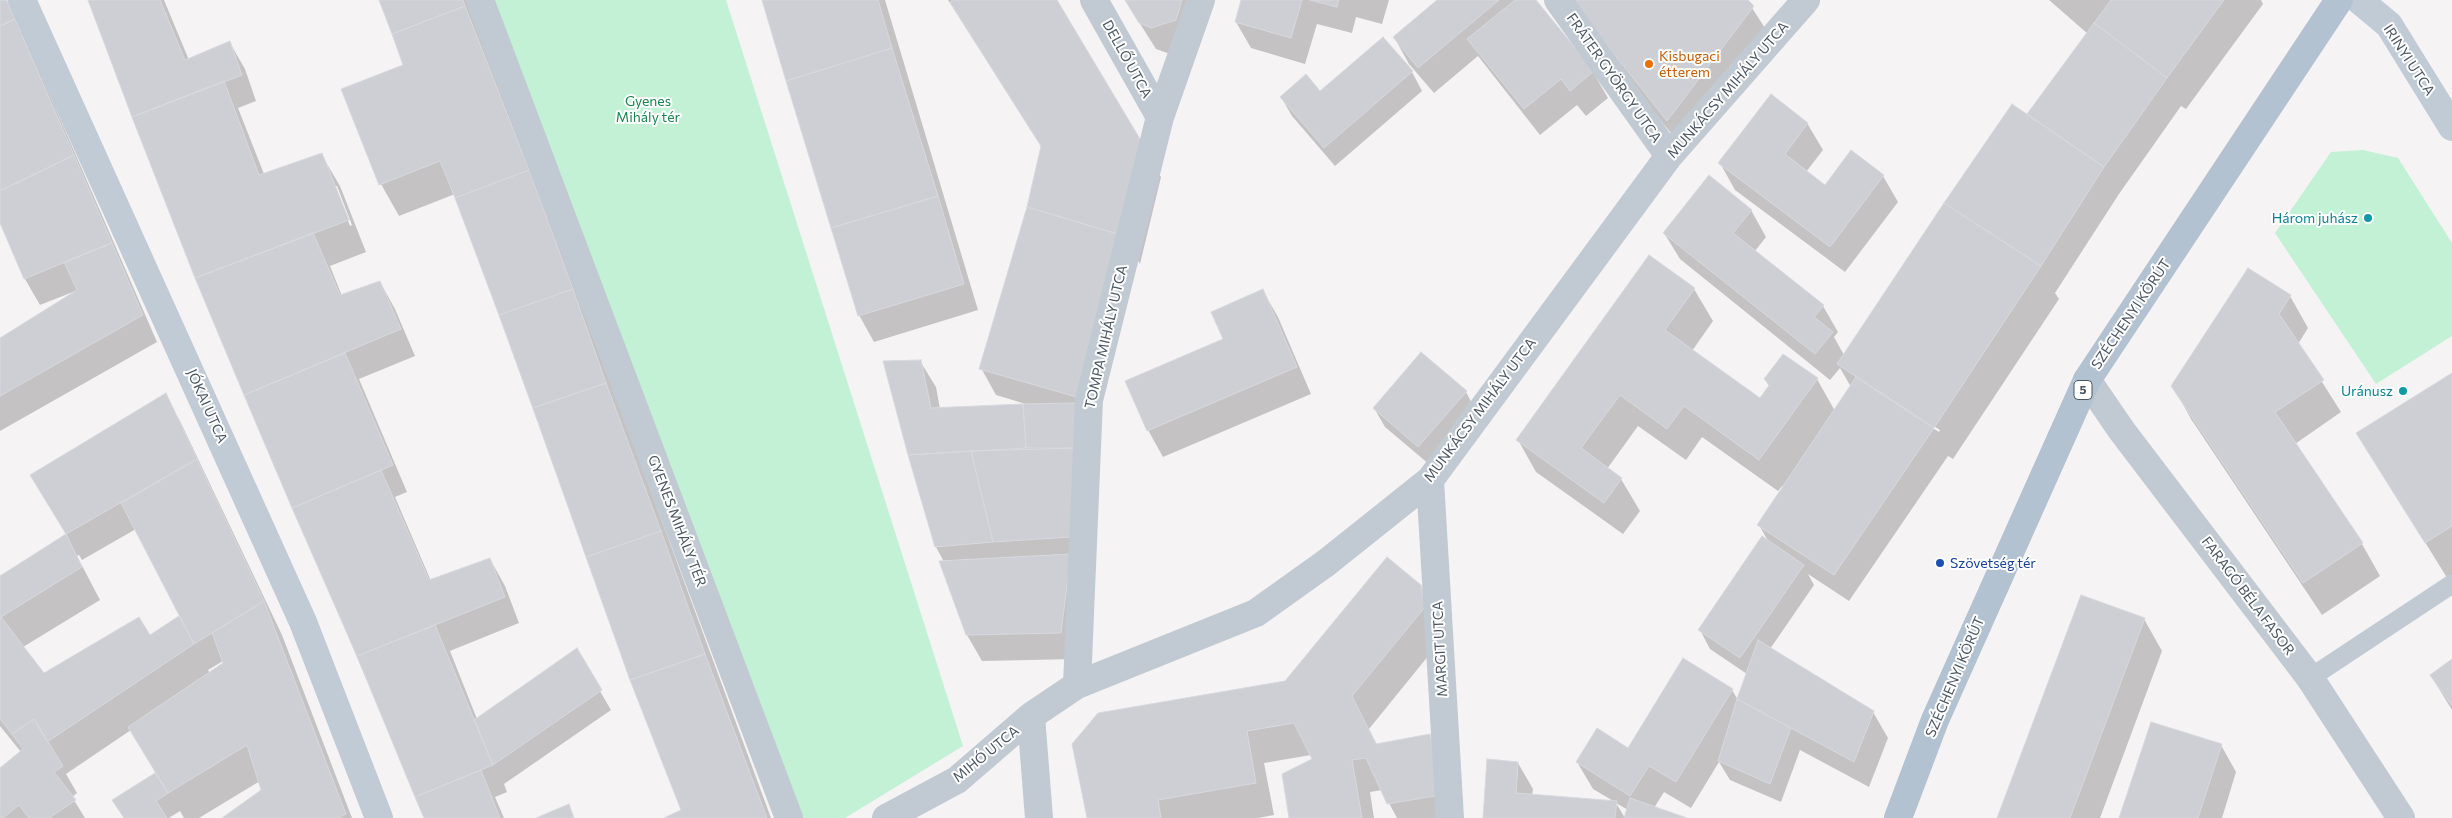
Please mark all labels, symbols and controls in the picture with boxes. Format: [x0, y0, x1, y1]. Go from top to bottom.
street label: FRÁTER GYÖRGY UTCA [1563, 10, 1665, 146]
street label: DELLŐ UTCA [1099, 17, 1155, 101]
street label: MUNKÁCSY MIHÁLY UTCA [1664, 18, 1792, 162]
street label: IRINYI UTCA [2380, 21, 2438, 99]
place label: Kisbugaci étterem [1659, 48, 1720, 80]
marker: Kisbugaci étterem [1643, 58, 1655, 70]
park label: Gyenes Mihály tér [616, 93, 680, 125]
place label: Három juhász [2272, 210, 2358, 226]
marker: Három juhász [2362, 212, 2374, 224]
street label: SZÉCHENYI KÖRÚT [2088, 256, 2174, 372]
street label: TOMPA MIHÁLY UTCA [1081, 263, 1131, 411]
street label: MUNKÁCSY MIHÁLY UTCA [1420, 335, 1540, 485]
street label: JÓKAI UTCA [183, 366, 231, 446]
road number: 5 [2074, 380, 2092, 400]
place label: Uránusz [2341, 383, 2393, 399]
marker: Uránusz [2397, 385, 2409, 397]
street label: GYENES MIHÁLY TÉR [644, 453, 710, 589]
street label: FARAGÓ BÉLA FASOR [2198, 533, 2298, 659]
place label: Szövetség tér [1950, 555, 2036, 571]
marker: Szövetség tér [1934, 557, 1946, 569]
street label: MARGIT UTCA [1429, 601, 1451, 697]
street label: SZÉCHENYI KÖRÚT [1922, 614, 1988, 740]
street label: MIHÓ UTCA [950, 722, 1022, 786]

